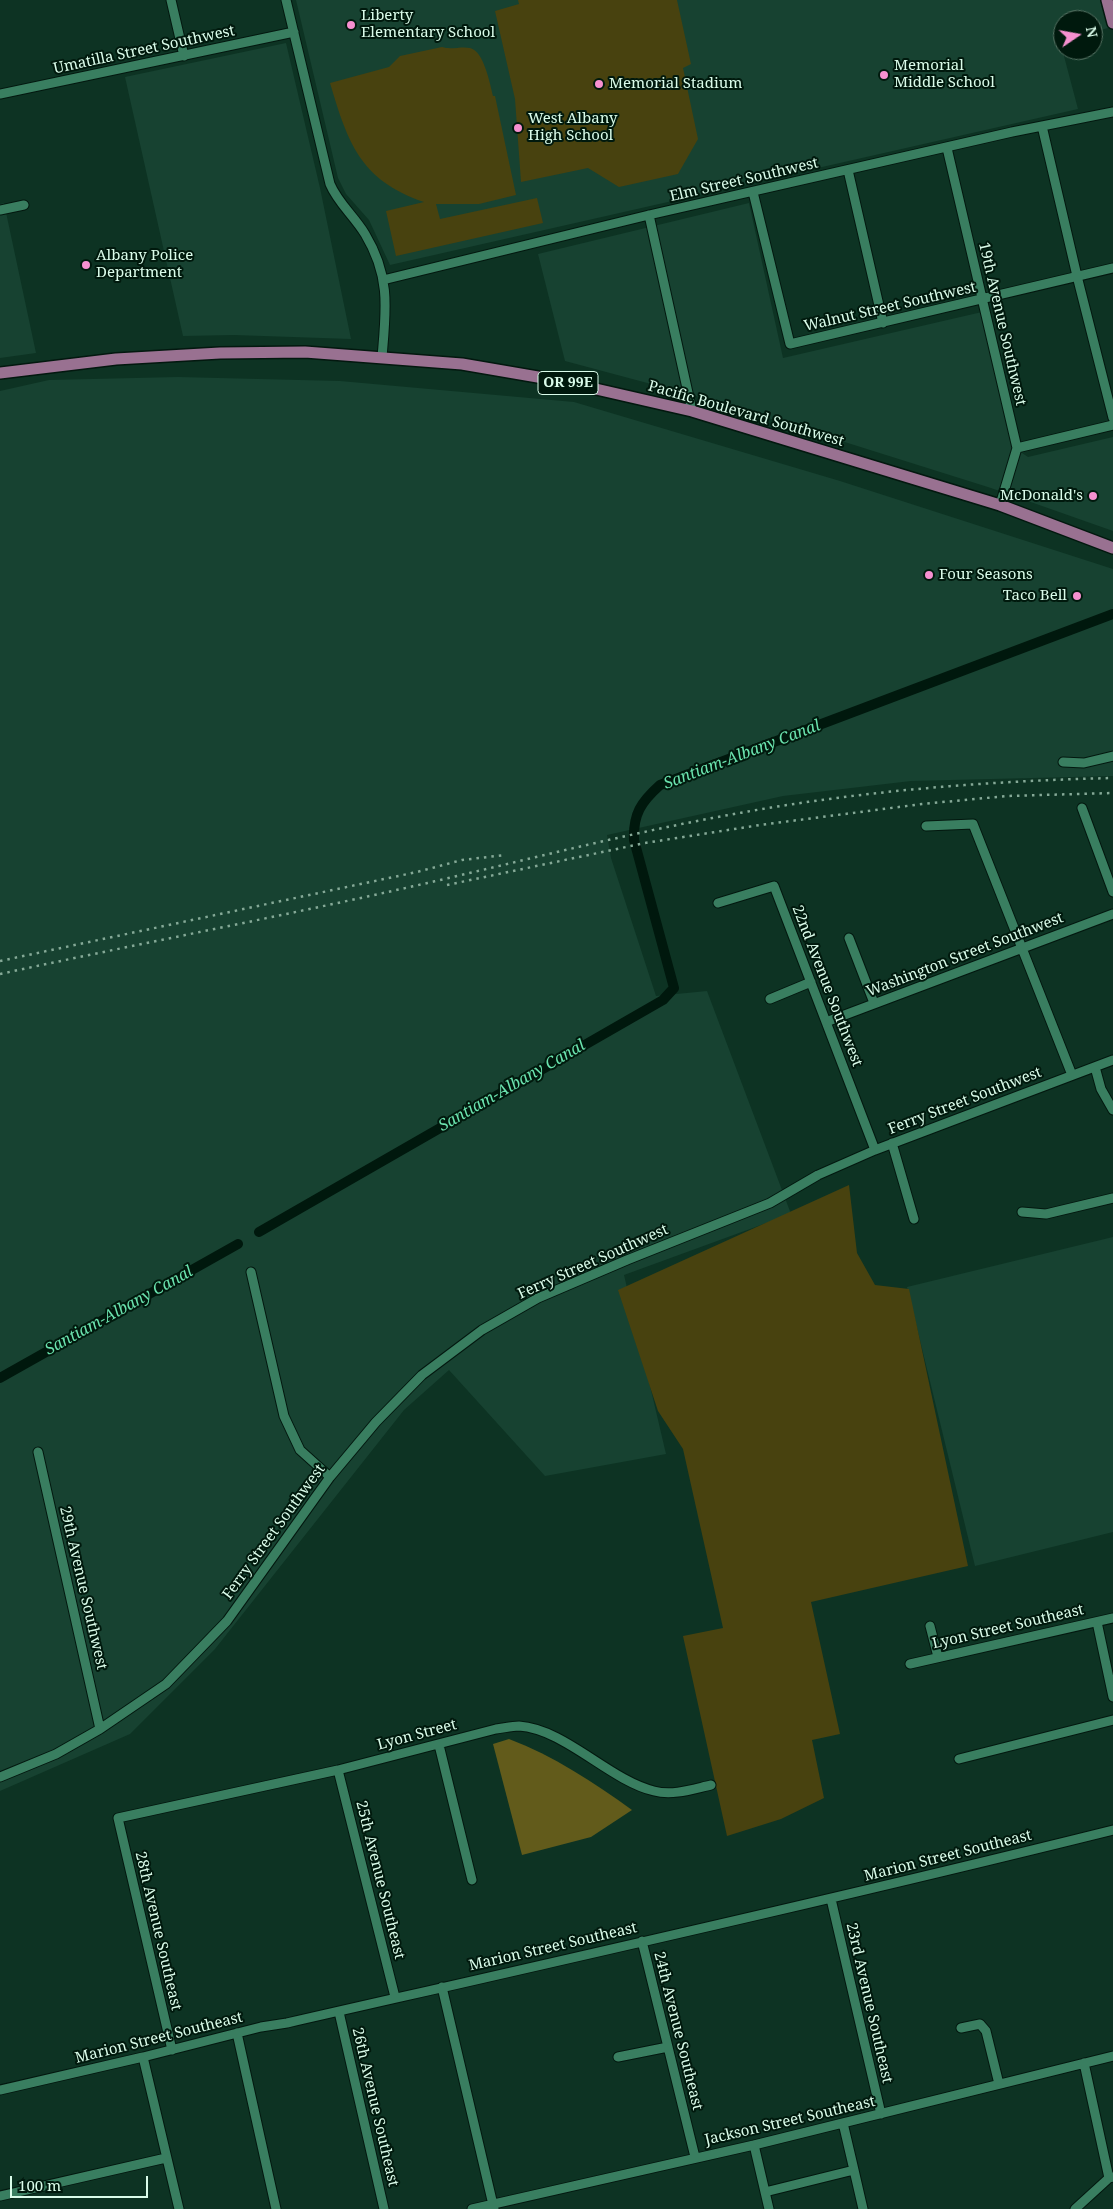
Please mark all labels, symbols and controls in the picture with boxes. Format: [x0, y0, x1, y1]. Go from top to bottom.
place label: Liberty Elementary School [361, 7, 495, 42]
north arrow [1053, 10, 1103, 60]
marker: Liberty Elementary School [345, 19, 357, 31]
street label: Umatilla Street Southwest [52, 22, 236, 78]
text: N [1082, 25, 1103, 39]
place label: Memorial Middle School [894, 57, 995, 92]
marker: Memorial Middle School [878, 69, 890, 81]
place label: Memorial Stadium [609, 75, 742, 93]
marker: Memorial Stadium [593, 78, 605, 90]
place label: West Albany High School [528, 110, 618, 145]
marker: West Albany High School [512, 122, 524, 134]
street label: Elm Street Southwest [668, 154, 820, 206]
street label: 19th Avenue Southwest [974, 241, 1030, 407]
place label: Albany Police Department [96, 247, 193, 282]
marker: Albany Police Department [80, 259, 92, 271]
street label: Walnut Street Southwest [802, 278, 978, 336]
road number: OR 99E [538, 372, 598, 394]
street label: Pacific Boulevard Southwest [646, 377, 846, 451]
place label: McDonald's [1000, 487, 1083, 505]
marker: McDonald's [1087, 490, 1099, 502]
place label: Four Seasons [939, 566, 1033, 584]
marker: Four Seasons [923, 569, 935, 581]
place label: Taco Bell [1003, 587, 1067, 605]
marker: Taco Bell [1071, 590, 1083, 602]
water label: Santiam-Albany Canal [661, 716, 823, 794]
street label: 22nd Avenue Southwest [788, 903, 866, 1069]
street label: Washington Street Southwest [864, 909, 1066, 1001]
water label: Santiam-Albany Canal [435, 1036, 589, 1136]
street label: Ferry Street Southwest [886, 1063, 1044, 1139]
street label: Ferry Street Southwest [515, 1221, 671, 1303]
water label: Santiam-Albany Canal [42, 1262, 196, 1360]
street label: Ferry Street Southwest [219, 1461, 329, 1603]
street label: 29th Avenue Southwest [55, 1505, 111, 1671]
street label: Lyon Street Southeast [930, 1601, 1086, 1653]
street label: Lyon Street [375, 1716, 459, 1754]
street label: 25th Avenue Southeast [352, 1799, 408, 1961]
street label: Marion Street Southeast [862, 1826, 1034, 1886]
street label: 28th Avenue Southeast [131, 1850, 185, 2012]
street label: Marion Street Southeast [467, 1919, 639, 1975]
street label: 23rd Avenue Southeast [842, 1921, 896, 2085]
street label: 24th Avenue Southeast [650, 1950, 706, 2112]
street label: Marion Street Southeast [73, 2008, 245, 2068]
street label: 26th Avenue Southeast [348, 2026, 402, 2188]
street label: Jackson Street Southeast [703, 2093, 877, 2149]
scale bar [12, 2166, 150, 2198]
text: 100 m [18, 2175, 61, 2195]

